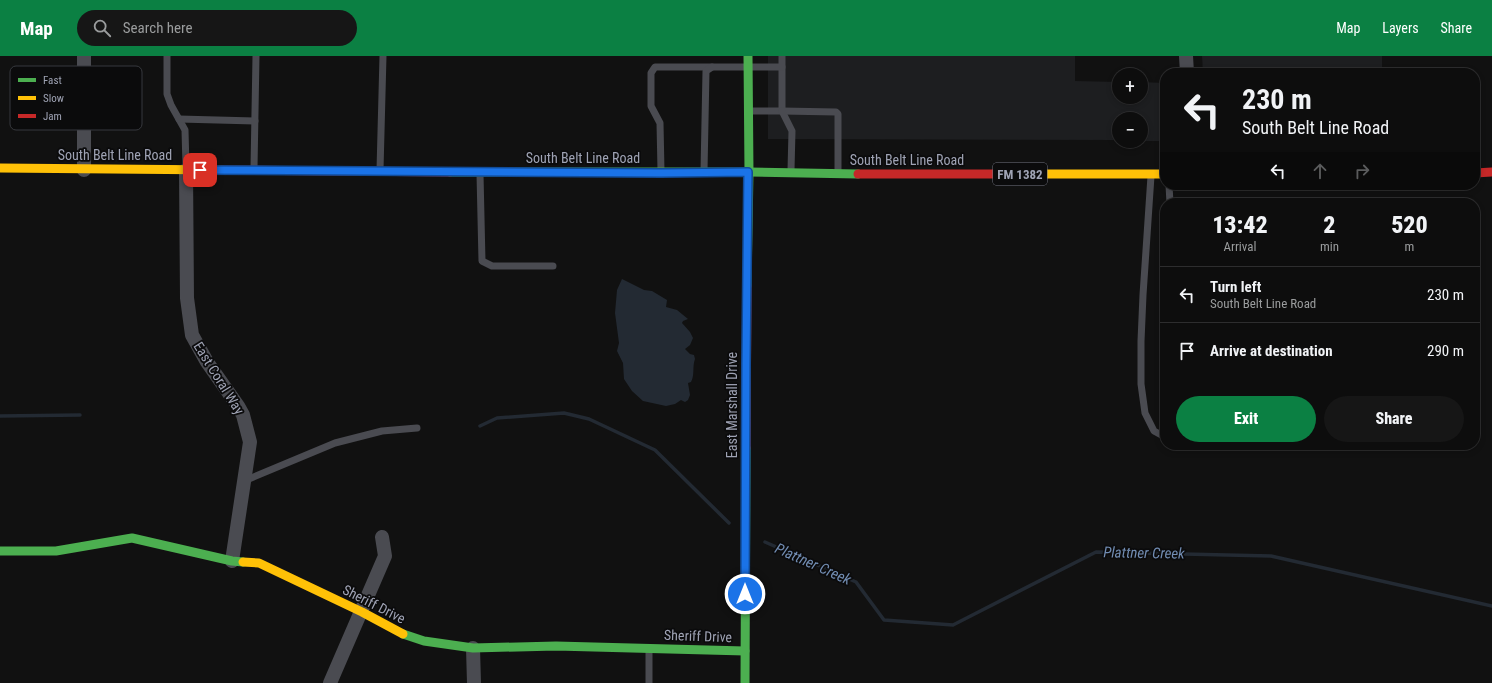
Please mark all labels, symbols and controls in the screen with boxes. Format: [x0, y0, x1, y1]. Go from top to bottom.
search box [77, 10, 357, 46]
text: Map [20, 17, 53, 40]
icon: search [91, 17, 113, 39]
text: Search here [123, 19, 193, 37]
text: Map [1336, 20, 1360, 36]
text: Layers [1382, 20, 1419, 36]
text: Share [1441, 20, 1472, 36]
legend [10, 66, 142, 130]
map controls [1112, 68, 1148, 148]
button: + [1112, 68, 1148, 104]
text: Fast [43, 74, 62, 87]
text: 230 m [1242, 83, 1312, 116]
icon: left [1176, 84, 1228, 136]
text: Slow [43, 92, 64, 105]
text: Jam [43, 110, 62, 123]
button: − [1112, 112, 1148, 148]
text: South Belt Line Road [1242, 117, 1389, 138]
street label: South Belt Line Road [58, 147, 172, 163]
street label: South Belt Line Road [526, 150, 640, 166]
street label: South Belt Line Road [850, 152, 964, 168]
pin [183, 153, 217, 187]
icon: arrive [189, 159, 211, 181]
icon: left [1267, 160, 1289, 182]
icon: ahead [1309, 160, 1331, 182]
icon: right [1351, 160, 1373, 182]
road number: FM 1382 [993, 163, 1047, 185]
text: 13:42 [1212, 211, 1268, 239]
text: 2 [1323, 211, 1336, 239]
text: 520 [1391, 211, 1428, 239]
text: Arrival [1223, 239, 1257, 254]
text: min [1320, 239, 1339, 254]
text: m [1405, 239, 1414, 254]
text: Turn left [1210, 278, 1261, 296]
icon: left [1176, 284, 1198, 306]
text: 230 m [1427, 286, 1464, 304]
text: South Belt Line Road [1210, 296, 1316, 311]
street label: East Coral Way [190, 339, 248, 417]
icon: arrive [1176, 340, 1198, 362]
text: Arrive at destination [1210, 342, 1333, 360]
text: 290 m [1427, 342, 1464, 360]
street label: East Marshall Drive [724, 351, 740, 458]
button: Exit [1176, 396, 1316, 442]
button: Share [1324, 396, 1464, 442]
water label: Plattner Creek [772, 539, 854, 589]
water label: Plattner Creek [1103, 543, 1185, 563]
position arrow [724, 573, 766, 615]
street label: Sheriff Drive [340, 581, 408, 627]
street label: Sheriff Drive [664, 627, 733, 645]

